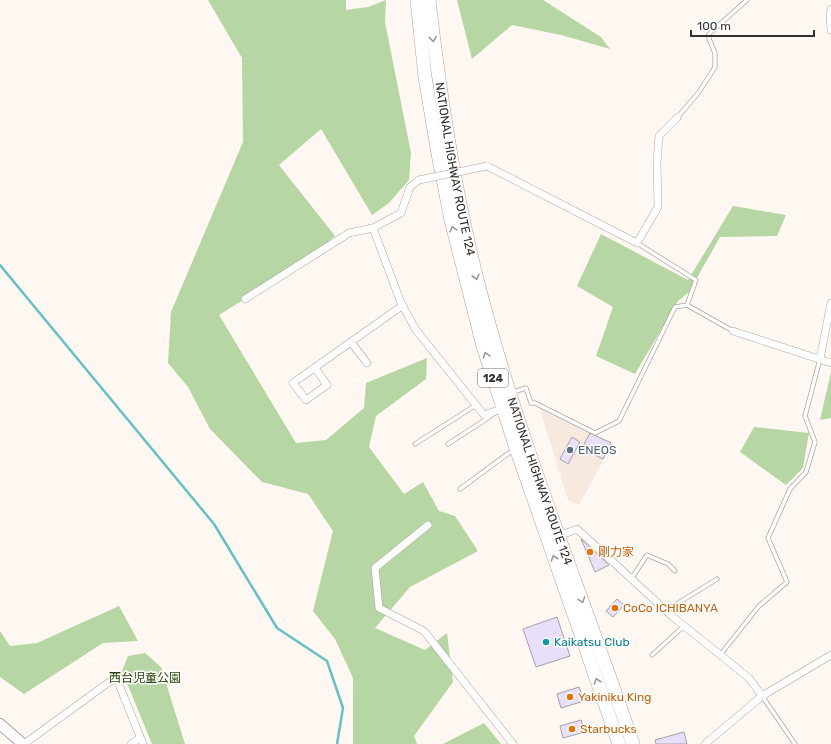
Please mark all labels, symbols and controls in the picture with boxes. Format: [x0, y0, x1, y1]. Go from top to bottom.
scale bar [691, 12, 814, 38]
text: 100 m [697, 19, 731, 33]
one-way arrow [428, 36, 437, 42]
street label: NATIONAL HIGHWAY ROUTE 124 [432, 81, 478, 258]
one-way arrow [449, 226, 458, 233]
one-way arrow [472, 274, 480, 280]
one-way arrow [482, 352, 491, 359]
road number: 124 [478, 369, 508, 387]
street label: NATIONAL HIGHWAY ROUTE 124 [504, 396, 576, 567]
place label: ENEOS [578, 443, 616, 457]
marker: ENEOS [565, 445, 575, 455]
place label: 剛力家 [598, 545, 634, 559]
marker: 剛力家 [585, 547, 595, 557]
one-way arrow [551, 554, 559, 561]
one-way arrow [577, 596, 586, 603]
place label: CoCo ICHIBANYA [623, 601, 718, 615]
marker: CoCo ICHIBANYA [610, 603, 620, 613]
place label: Kaikatsu Club [554, 635, 630, 649]
marker: Kaikatsu Club [541, 637, 551, 647]
park label: 西台児童公園 [109, 671, 181, 685]
one-way arrow [593, 677, 602, 684]
place label: Yakiniku King [578, 690, 651, 704]
marker: Yakiniku King [565, 692, 575, 702]
place label: Starbucks [580, 722, 637, 736]
marker: Starbucks [567, 724, 577, 734]

